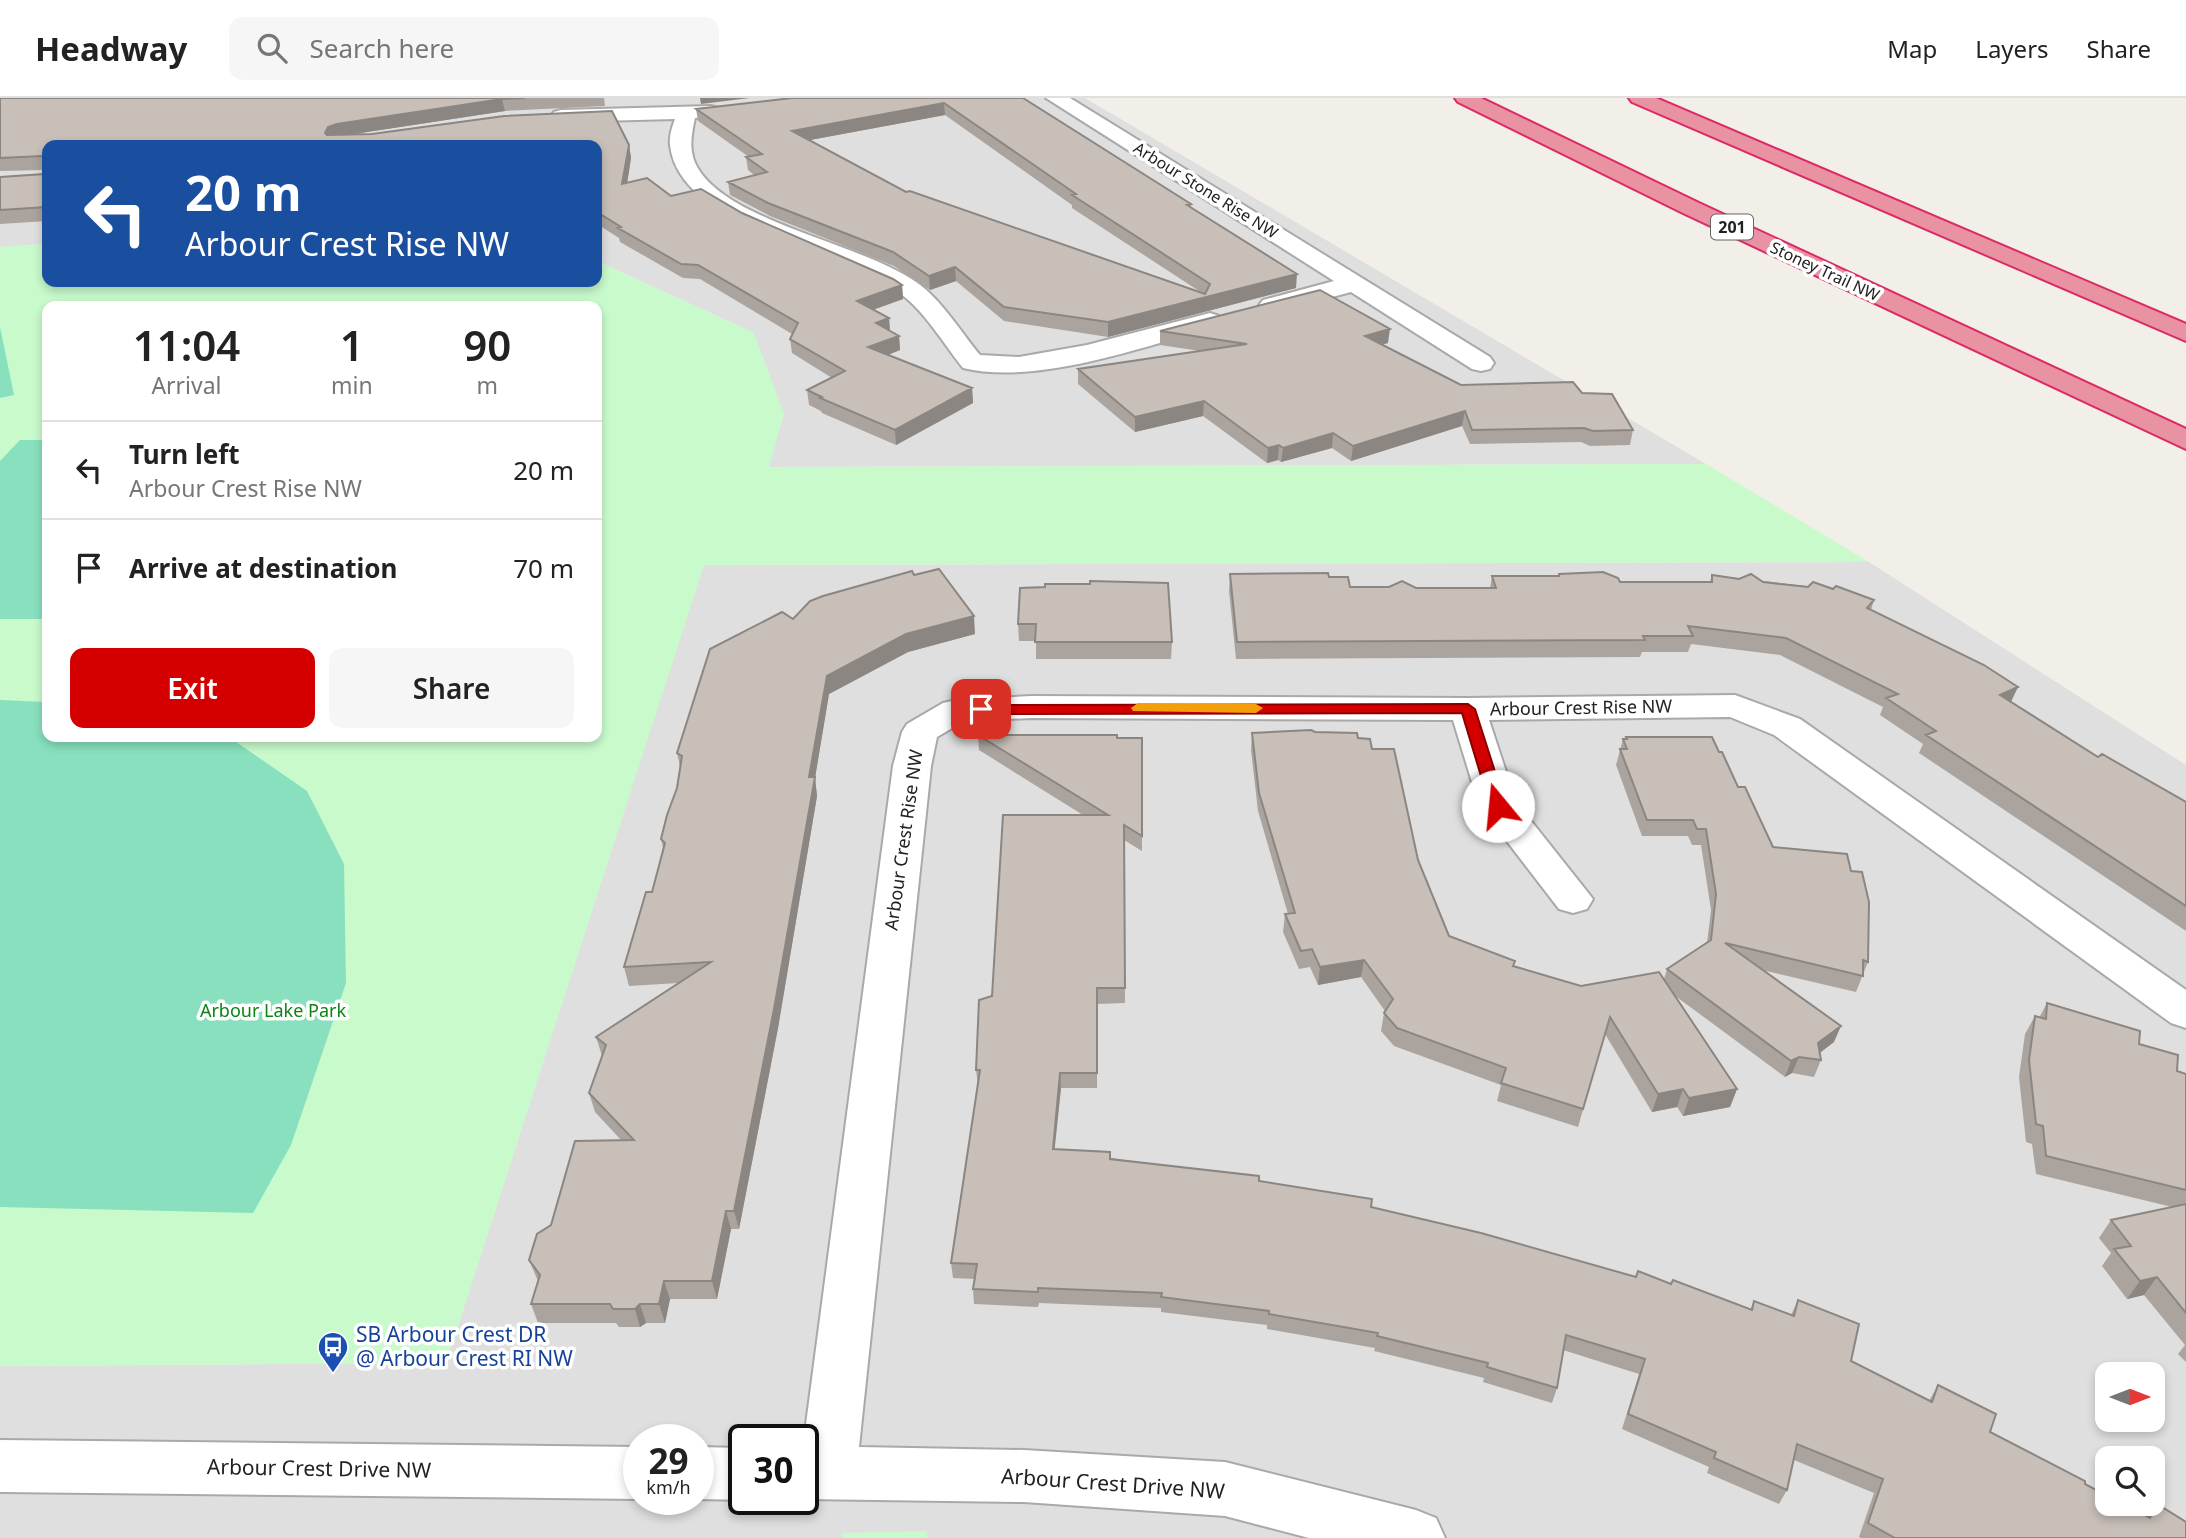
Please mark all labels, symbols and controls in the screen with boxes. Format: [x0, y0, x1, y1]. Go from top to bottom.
search box [229, 17, 719, 80]
text: Headway [35, 26, 187, 71]
icon: search [253, 29, 291, 67]
text: Search here [309, 30, 454, 66]
text: Map [1887, 32, 1937, 65]
text: Layers [1975, 32, 2049, 65]
text: Share [2087, 32, 2151, 65]
street label: Arbour Stone Rise NW [1130, 137, 1282, 243]
text: 20 m [185, 159, 302, 225]
icon: left [70, 168, 161, 259]
road number: 201 [1711, 214, 1753, 239]
text: Arbour Crest Rise NW [185, 222, 509, 265]
street label: Stoney Trail NW [1767, 236, 1883, 306]
text: 11:04 [133, 316, 240, 373]
text: 1 [340, 316, 364, 373]
text: 90 [463, 316, 511, 373]
text: Arrival [151, 369, 222, 401]
text: min [331, 369, 373, 401]
text: m [477, 369, 498, 401]
text: Turn left [129, 436, 240, 472]
icon: left [70, 451, 108, 489]
text: 20 m [513, 452, 574, 488]
text: Arbour Crest Rise NW [129, 472, 362, 504]
icon: arrive [70, 549, 108, 587]
text: Arrive at destination [129, 550, 398, 586]
text: 70 m [513, 550, 574, 586]
button: Exit [70, 648, 315, 728]
button: Share [329, 648, 574, 728]
pin [951, 679, 1011, 739]
icon: arrive [962, 690, 1000, 728]
street label: Arbour Crest Rise NW [1490, 693, 1673, 721]
street label: Arbour Crest Rise NW [878, 748, 928, 932]
position arrow [1461, 769, 1535, 843]
park label: Arbour Lake Park [200, 998, 346, 1022]
place label: SB Arbour Crest DR @ Arbour Crest RI NW [356, 1320, 573, 1372]
bus stop icon: SB Arbour Crest DR @ Arbour Crest RI NW [316, 1330, 350, 1374]
north arrow [2095, 1362, 2165, 1432]
map controls [2095, 1362, 2165, 1516]
speed limit sign: 30 [728, 1424, 819, 1515]
text: 29 [648, 1437, 689, 1484]
button: search [2095, 1446, 2165, 1516]
street label: Arbour Crest Drive NW [207, 1452, 432, 1484]
street label: Arbour Crest Drive NW [1000, 1461, 1226, 1505]
text: km/h [646, 1475, 691, 1499]

